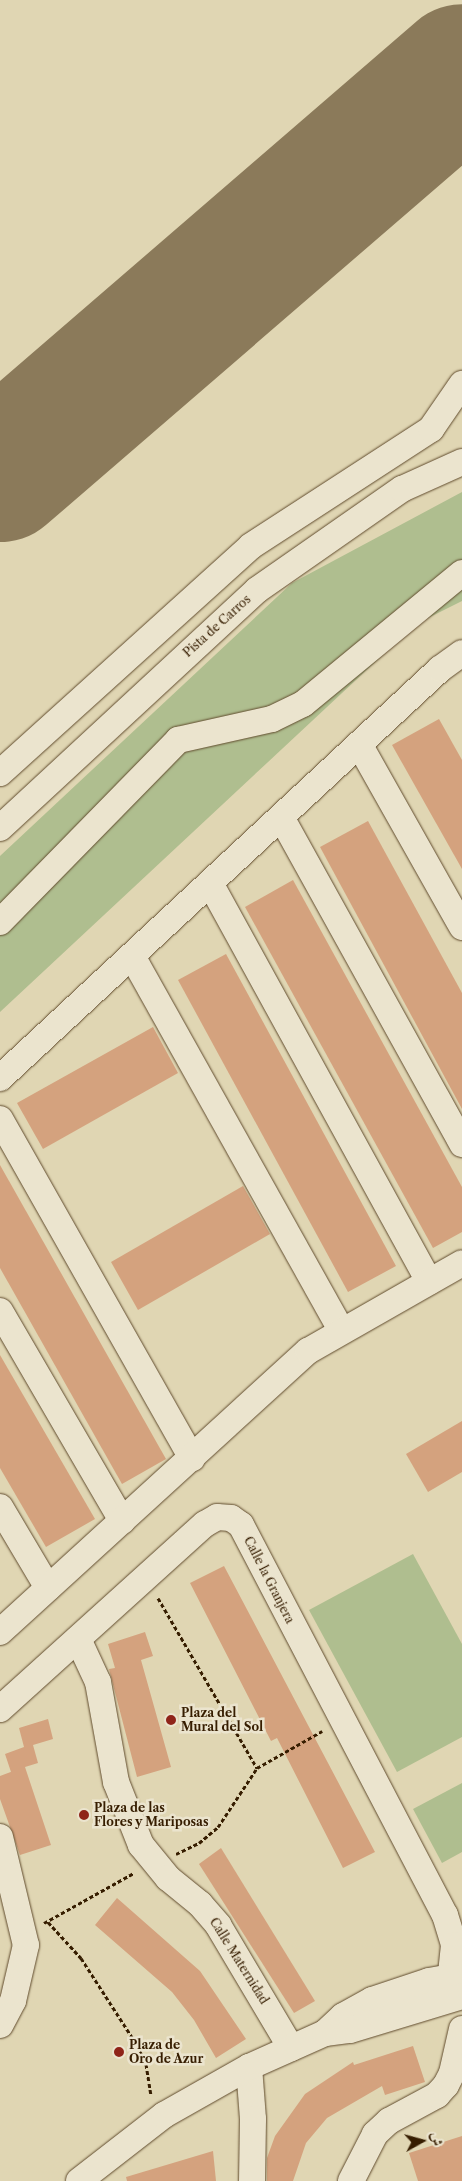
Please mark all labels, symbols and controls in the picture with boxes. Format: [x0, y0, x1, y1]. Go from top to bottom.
street label: Pista de Carros [180, 592, 254, 660]
street label: Calle la Granjera [241, 1534, 297, 1626]
place label: Plaza del Mural del Sol [181, 1706, 263, 1734]
marker: Plaza del Mural del Sol [165, 1714, 177, 1726]
place label: Plaza de las Flores y Mariposas [94, 1801, 209, 1829]
marker: Plaza de las Flores y Mariposas [78, 1809, 90, 1821]
street label: Calle Maternidad [207, 1915, 271, 2007]
place label: Plaza de Oro de Azur [129, 2038, 204, 2066]
marker: Plaza de Oro de Azur [113, 2046, 125, 2058]
north arrow [397, 2116, 447, 2166]
text: ش [427, 2131, 447, 2147]

